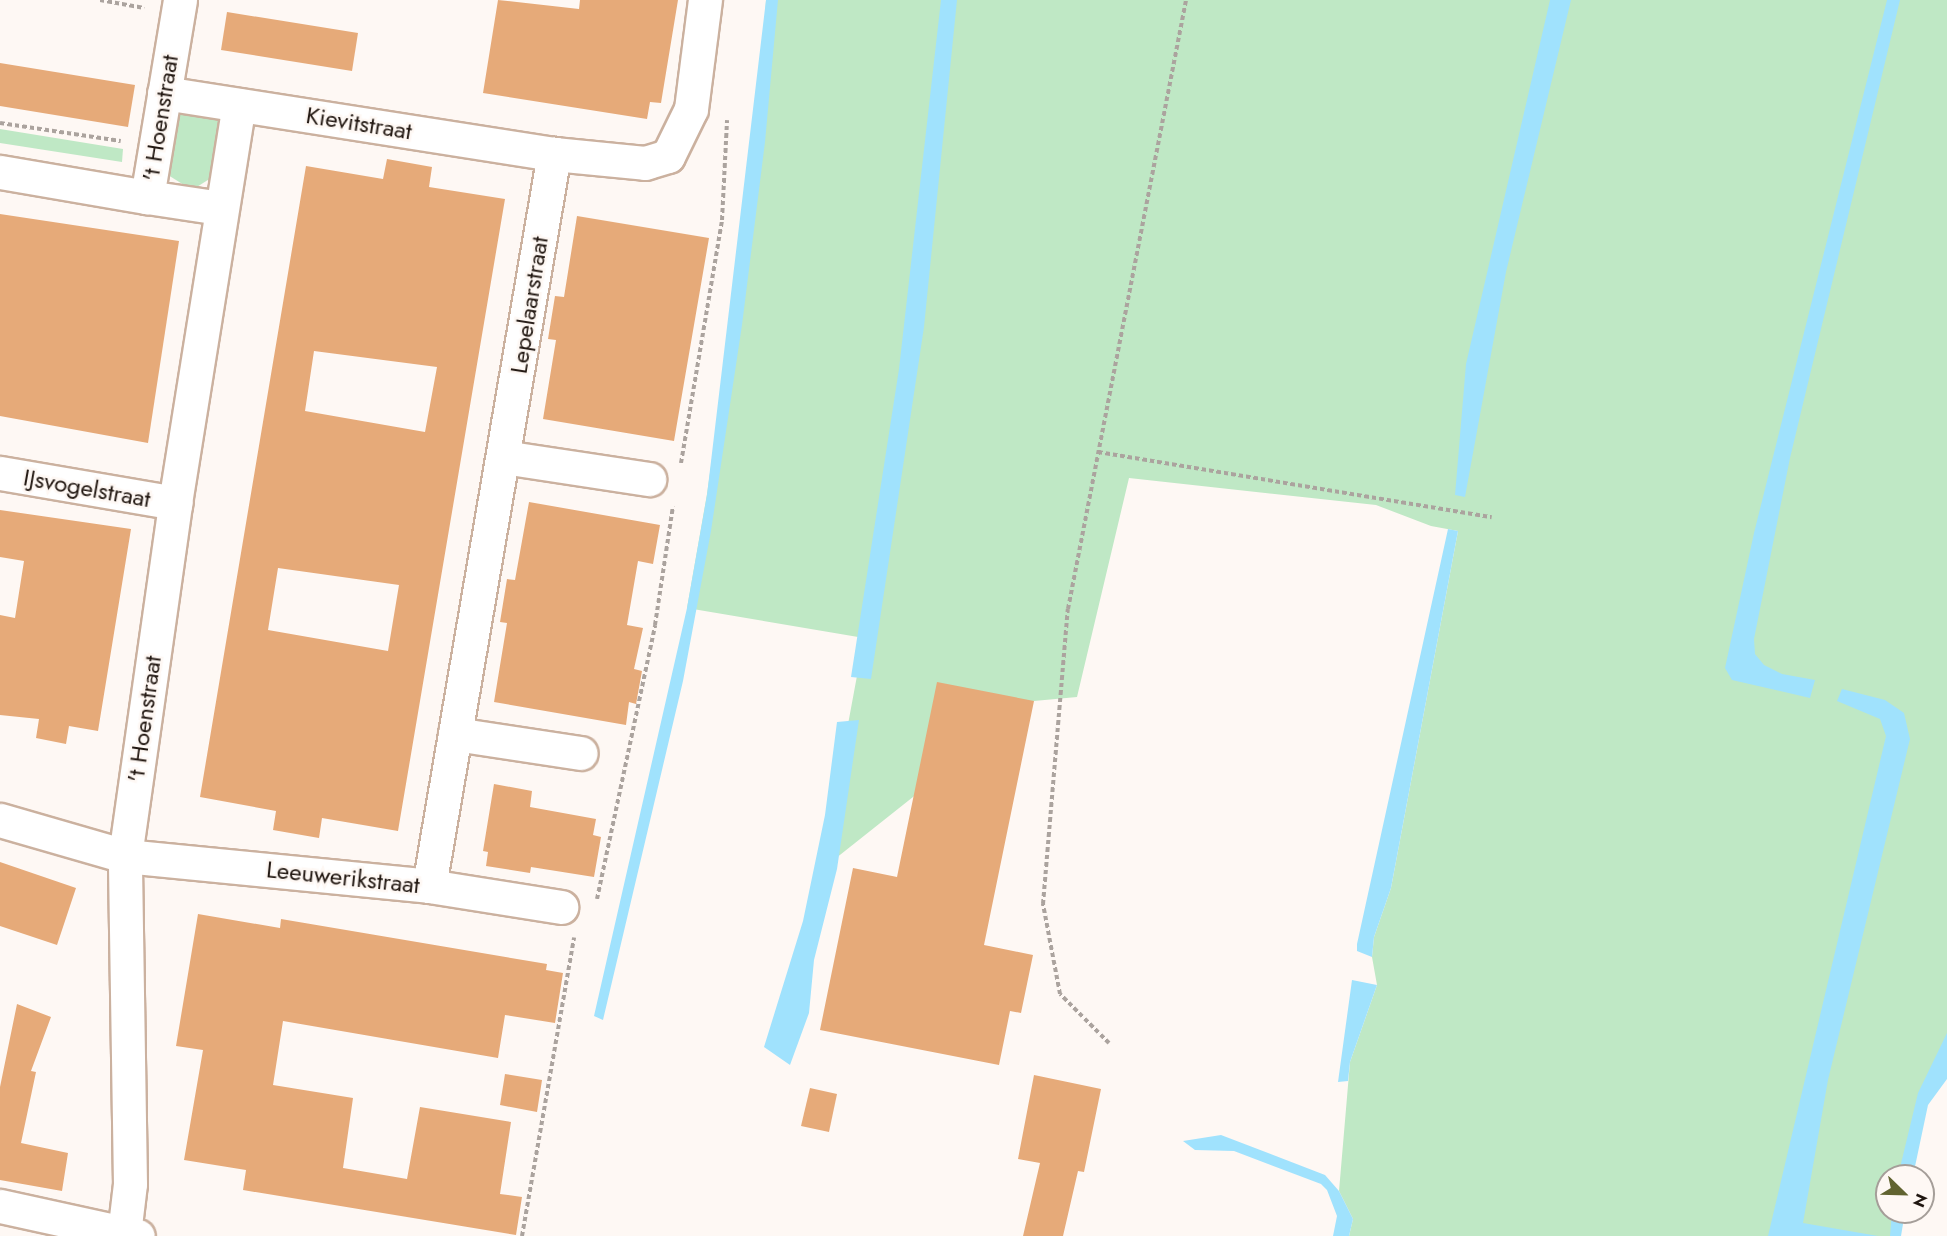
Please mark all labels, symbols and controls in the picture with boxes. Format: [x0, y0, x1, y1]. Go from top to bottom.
street label: 't Hoenstraat [136, 53, 184, 183]
street label: Kievitstraat [304, 100, 414, 146]
street label: Lepelaarstraat [504, 234, 554, 376]
street label: IJsvogelstraat [21, 463, 153, 513]
street label: 't Hoenstraat [121, 654, 167, 784]
street label: Leeuwerikstraat [265, 855, 421, 899]
north arrow [1875, 1164, 1935, 1224]
text: N [1907, 1190, 1933, 1211]

